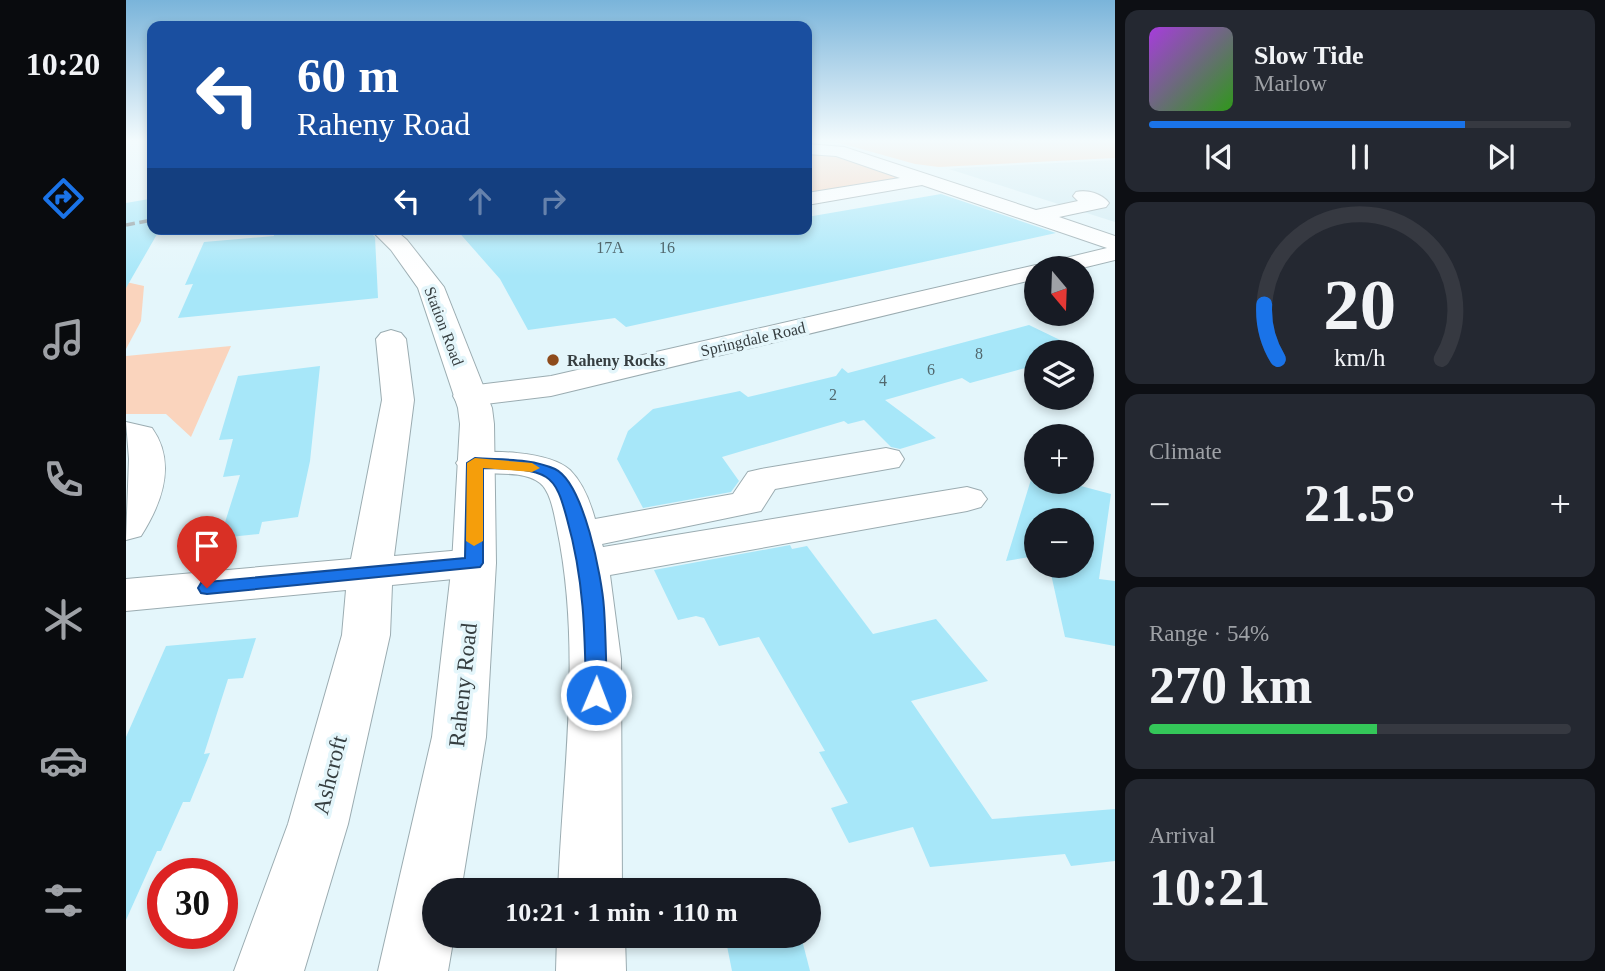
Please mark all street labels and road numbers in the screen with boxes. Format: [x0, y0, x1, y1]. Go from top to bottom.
street label: Station Road [421, 284, 467, 368]
street label: Springdale Road [699, 319, 807, 360]
street label: Raheny Road [444, 621, 482, 748]
street label: Ashcroft [308, 732, 352, 817]

